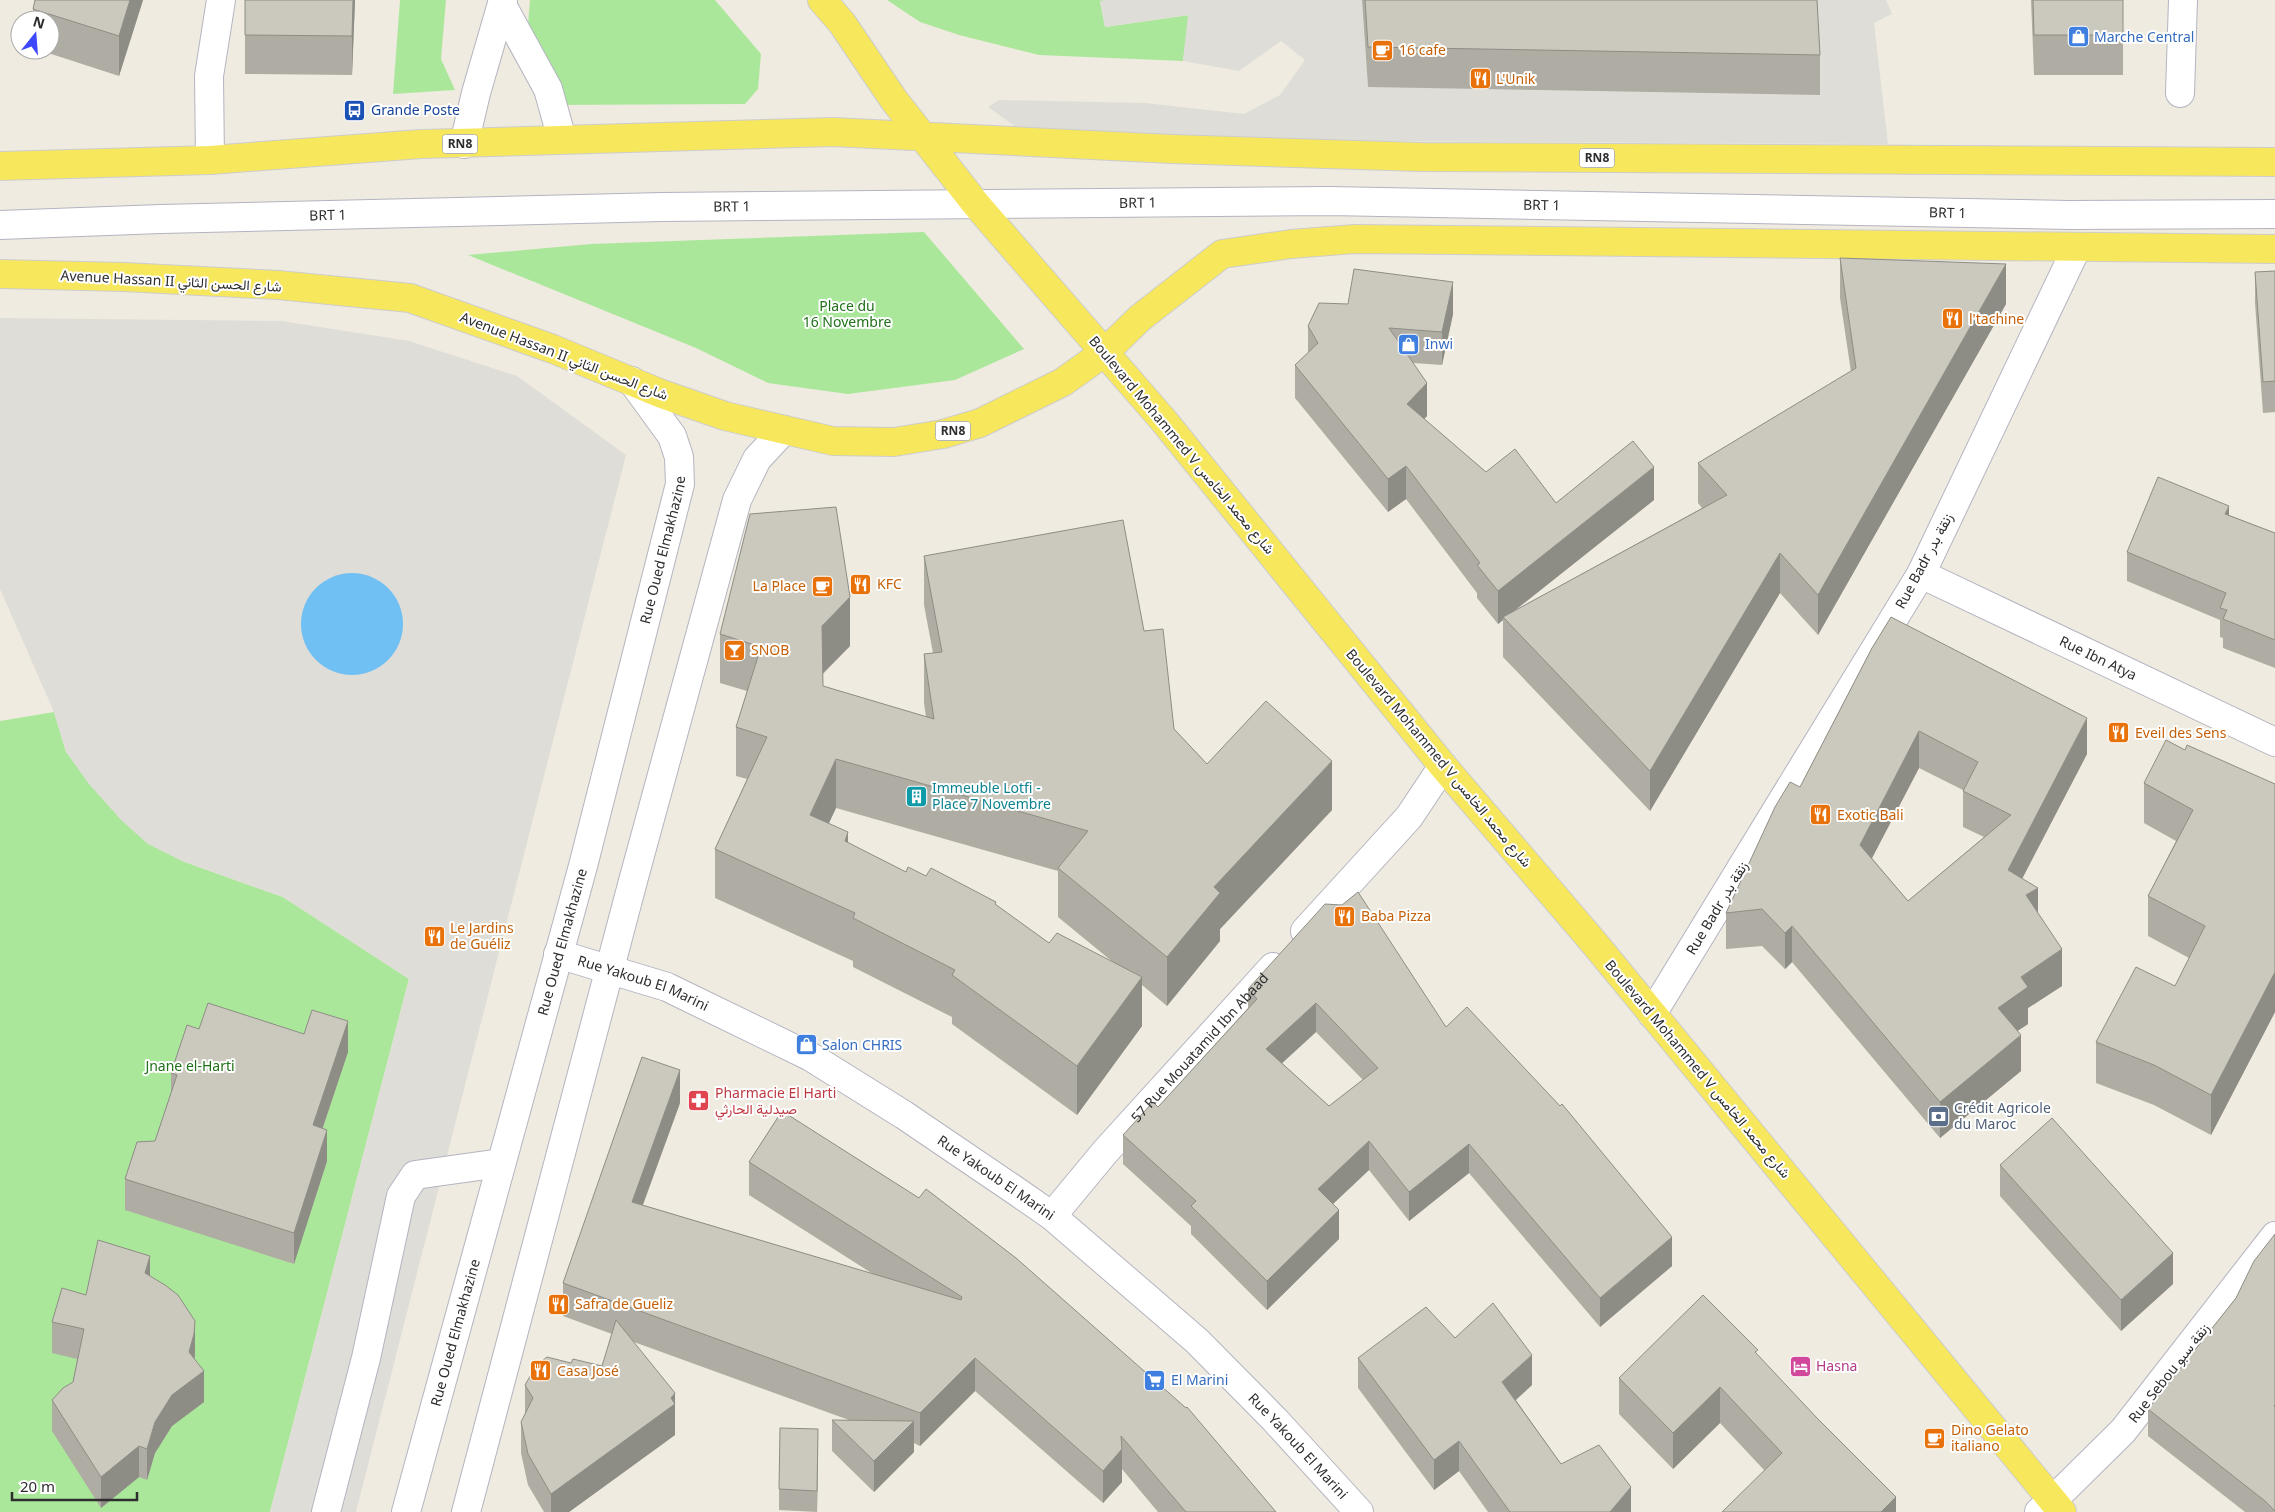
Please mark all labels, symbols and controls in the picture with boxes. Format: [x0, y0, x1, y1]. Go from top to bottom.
north arrow [10, 10, 60, 60]
text: N [31, 11, 47, 33]
shop icon: Marche Central [2066, 25, 2090, 49]
place label: Marche Central [2094, 27, 2194, 46]
cafe icon: 16 cafe [1371, 38, 1395, 62]
place label: 16 cafe [1399, 40, 1446, 59]
restaurant icon: L'Unik [1468, 67, 1492, 91]
place label: L'Unik [1496, 69, 1536, 88]
bus stop icon: Grande Poste [343, 98, 367, 122]
place label: Grande Poste [371, 100, 460, 119]
road number: RN8 [442, 134, 478, 154]
road number: RN8 [1580, 148, 1614, 168]
street label: BRT 1 [1119, 193, 1156, 212]
street label: BRT 1 [1523, 195, 1561, 214]
street label: BRT 1 [713, 196, 750, 216]
street label: BRT 1 [1929, 202, 1966, 222]
street label: BRT 1 [309, 205, 347, 224]
street label: Avenue Hassan II شارع الحسن الثاني [60, 265, 282, 299]
park label: Place du 16 Novembre [803, 296, 891, 331]
street label: Avenue Hassan II شارع الحسن الثاني [456, 307, 671, 407]
restaurant icon: l'tachine [1941, 307, 1965, 331]
place label: l'tachine [1969, 309, 2024, 328]
street label: Boulevard Mohammed V شارع محمد الخامس [1084, 332, 1279, 559]
shop icon: Inwi [1397, 332, 1421, 356]
place label: Inwi [1425, 334, 1453, 353]
road number: RN8 [936, 422, 970, 441]
street label: Rue Oued Elmakhazine [635, 476, 689, 626]
street label: Rue Badr زنقة بدر [1890, 509, 1957, 612]
restaurant icon: KFC [849, 572, 873, 596]
cafe icon: La Place [810, 574, 834, 598]
place label: KFC [877, 574, 902, 593]
place label: La Place [753, 576, 806, 595]
street label: Rue Ibn Atya [2056, 631, 2140, 684]
bar icon: SNOB [723, 638, 747, 662]
place label: SNOB [751, 640, 789, 659]
street label: Boulevard Mohammed V شارع محمد الخامس [1341, 645, 1536, 872]
restaurant icon: Eveil des Sens [2107, 721, 2131, 745]
place label: Eveil des Sens [2135, 723, 2227, 742]
place label: Immeuble Lotfi - Place 7 Novembre [932, 778, 1051, 813]
building icon: Immeuble Lotfi - Place 7 Novembre [904, 784, 928, 808]
restaurant icon: Exotic Bali [1809, 803, 1833, 827]
place label: Exotic Bali [1837, 805, 1904, 824]
street label: Rue Badr زنقة بدر [1681, 857, 1752, 958]
street label: Rue Oued Elmakhazine [532, 866, 591, 1018]
restaurant icon: Baba Pizza [1333, 904, 1357, 928]
place label: Baba Pizza [1361, 906, 1431, 925]
place label: Le Jardins de Guéliz [450, 918, 514, 953]
restaurant icon: Le Jardins de Guéliz [422, 924, 446, 948]
street label: Rue Yakoub El Marini [575, 950, 712, 1015]
street label: Boulevard Mohammed V شارع محمد الخامس [1600, 956, 1795, 1183]
street label: 57 Rue Mouatamid Ibn Abaad [1127, 968, 1272, 1126]
shop icon: Salon CHRIS [794, 1033, 818, 1057]
place label: Salon CHRIS [822, 1035, 903, 1054]
park label: Jnane el-Harti [143, 1056, 235, 1075]
place label: Pharmacie El Harti صيدلية الحارثي [715, 1083, 836, 1121]
pharmacy icon: Pharmacie El Harti صيدلية الحارثي [687, 1089, 711, 1113]
place label: Crédit Agricole du Maroc [1954, 1098, 2051, 1133]
bank icon: Crédit Agricole du Maroc [1926, 1104, 1950, 1128]
street label: Rue Yakoub El Marini [934, 1130, 1059, 1224]
street label: Rue Oued Elmakhazine [425, 1257, 484, 1408]
restaurant icon: Safra de Gueliz [547, 1292, 571, 1316]
place label: Safra de Gueliz [575, 1294, 673, 1313]
street label: Rue Sebou زنقة سبو [2124, 1319, 2214, 1426]
hotel icon: Hasna [1788, 1354, 1812, 1378]
place label: Hasna [1816, 1356, 1857, 1375]
restaurant icon: Casa José [529, 1359, 553, 1383]
place label: Casa José [557, 1361, 619, 1380]
supermarket icon: El Marini [1143, 1368, 1167, 1392]
place label: El Marini [1171, 1370, 1228, 1389]
street label: Rue Yakoub El Marini [1244, 1389, 1352, 1503]
place label: Dino Gelato italiano [1951, 1420, 2029, 1455]
cafe icon: Dino Gelato italiano [1923, 1426, 1947, 1450]
scale bar [12, 1470, 138, 1502]
text: 20 m [20, 1476, 55, 1496]

